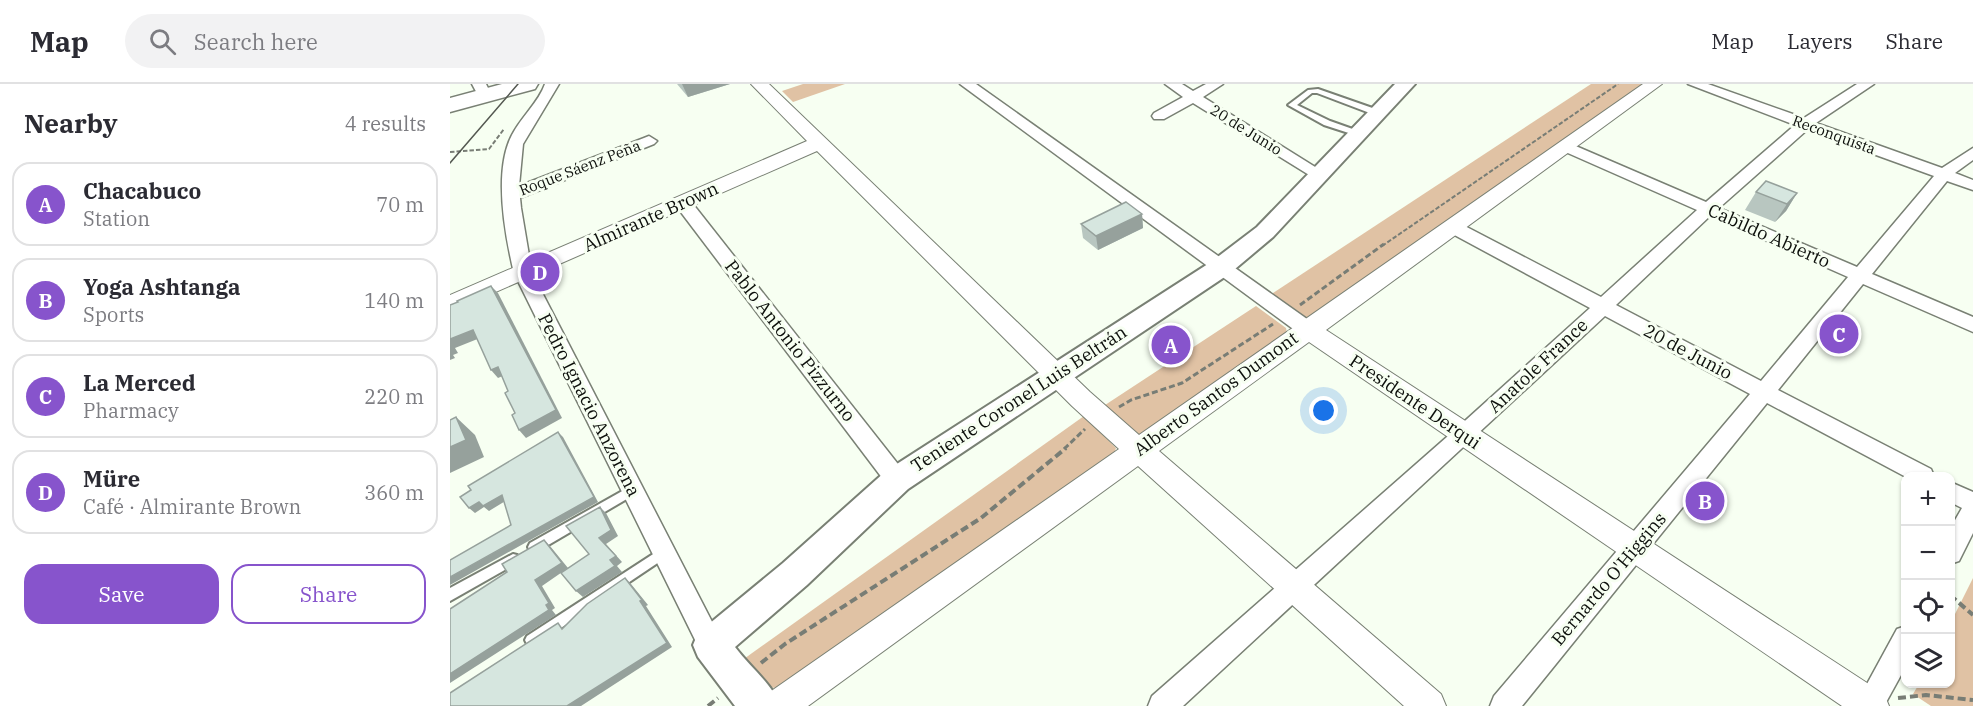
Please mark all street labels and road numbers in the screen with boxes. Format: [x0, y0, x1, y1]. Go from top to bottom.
street label: 20 de Junio [1207, 100, 1286, 159]
street label: Reconquista [1790, 111, 1878, 158]
street label: Roque Sáenz Peña [516, 136, 643, 199]
street label: Almirante Brown [580, 176, 722, 257]
street label: Cabildo Abierto [1705, 198, 1834, 273]
street label: Pablo Antonio Pizzurno [720, 255, 861, 426]
street label: Pedro Ignacio Anzorena [533, 309, 646, 500]
street label: Anatole France [1483, 314, 1592, 418]
street label: 20 de Junio [1640, 319, 1737, 385]
street label: Teniente Coronel Luis Beltrán [907, 320, 1131, 477]
street label: Alberto Santos Dumont [1130, 327, 1302, 461]
street label: Presidente Derqui [1345, 349, 1486, 454]
street label: Bernardo O'Higgins [1546, 507, 1671, 650]

